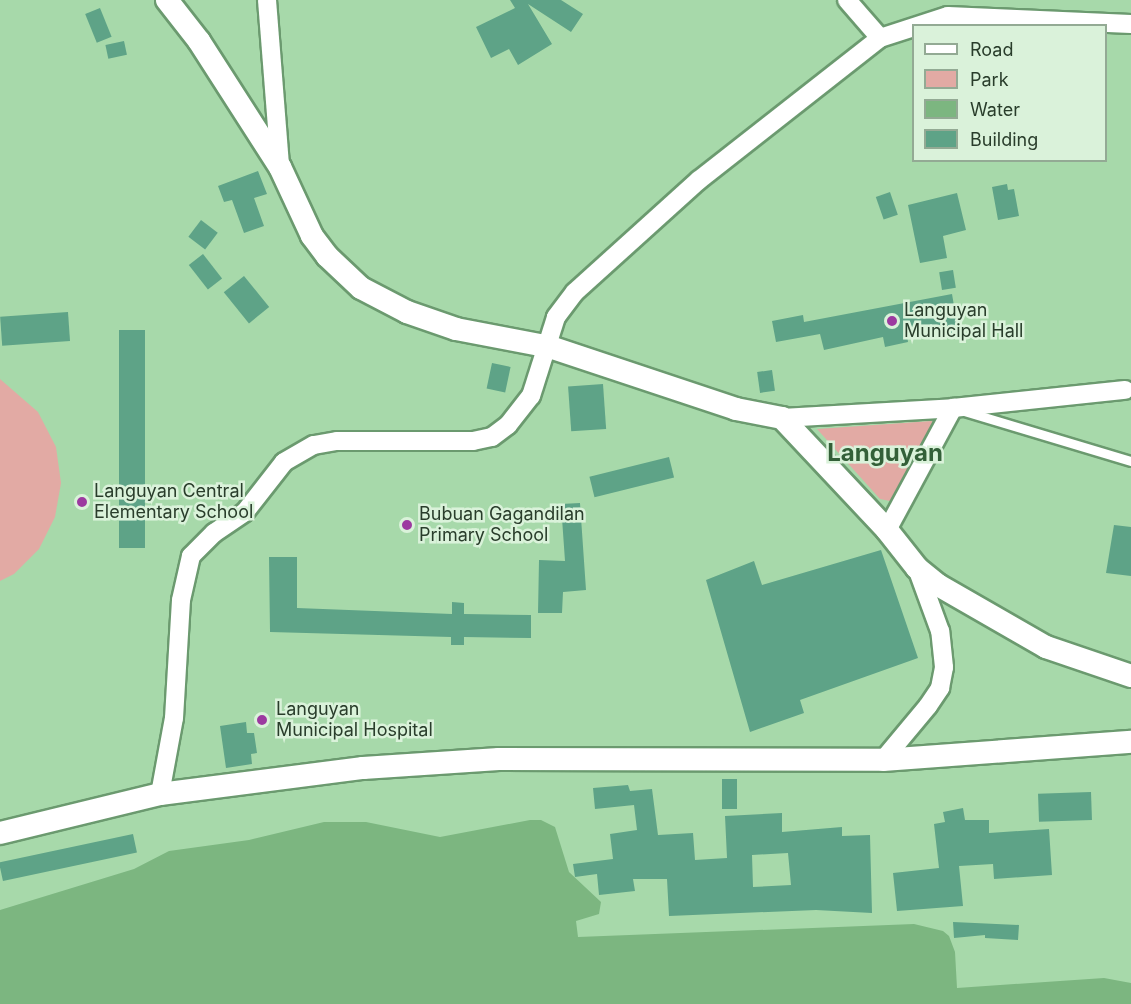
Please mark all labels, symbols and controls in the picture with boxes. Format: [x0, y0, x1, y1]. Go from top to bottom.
legend [912, 24, 1107, 162]
text: Road [970, 39, 1013, 60]
text: Park [970, 69, 1009, 90]
text: Water [970, 99, 1020, 120]
text: Building [970, 129, 1038, 150]
place label: Languyan Municipal Hall [904, 300, 1023, 342]
marker: Languyan Municipal Hall [885, 314, 899, 328]
district label: Languyan [827, 439, 943, 467]
place label: Languyan Central Elementary School [94, 481, 253, 524]
marker: Languyan Central Elementary School [75, 495, 89, 509]
place label: Bubuan Gagandilan Primary School [419, 504, 585, 546]
marker: Bubuan Gagandilan Primary School [400, 518, 414, 532]
place label: Languyan Municipal Hospital [276, 699, 433, 742]
marker: Languyan Municipal Hospital [253, 711, 271, 729]

